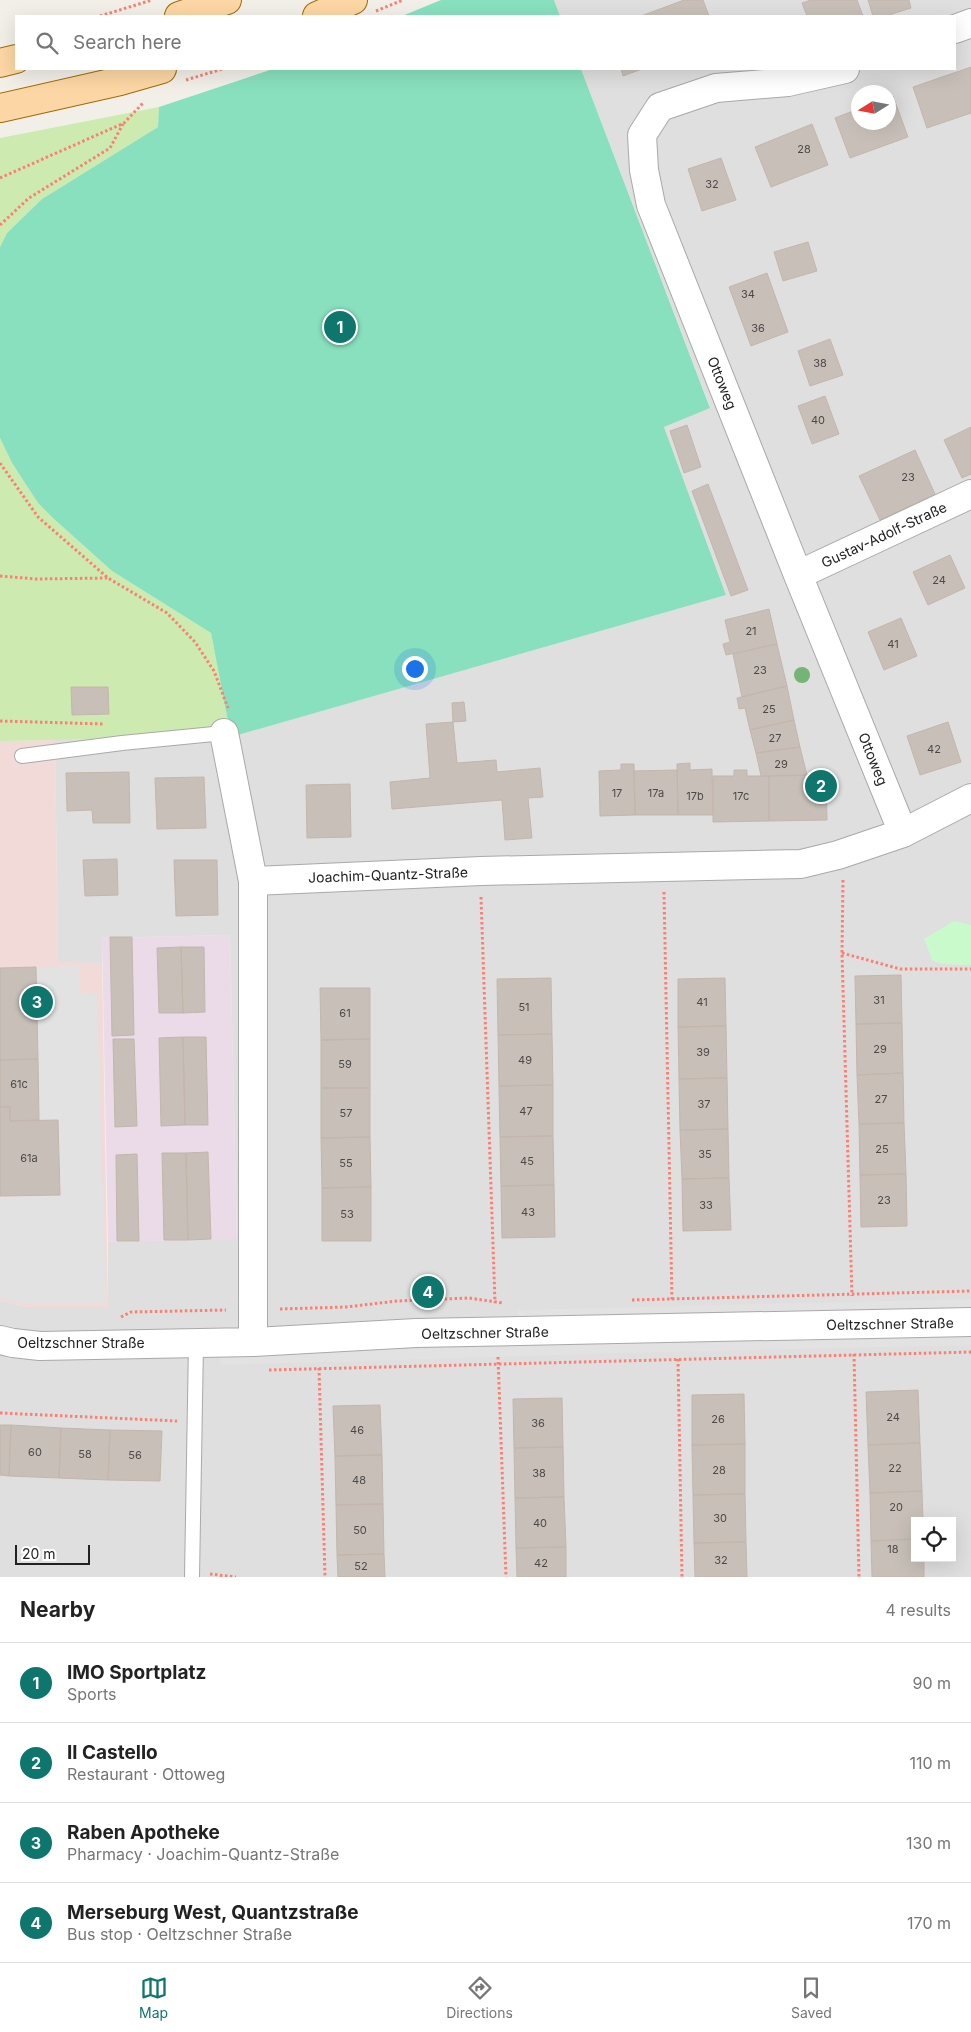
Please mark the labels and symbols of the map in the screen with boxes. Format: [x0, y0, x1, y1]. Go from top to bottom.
north arrow [851, 85, 896, 130]
house number: 28 [797, 142, 811, 156]
house number: 32 [705, 177, 719, 191]
house number: 34 [741, 287, 755, 301]
pin: 1 [324, 308, 356, 346]
house number: 36 [751, 321, 765, 335]
street label: Ottoweg [704, 354, 741, 412]
house number: 38 [813, 356, 827, 370]
house number: 40 [811, 413, 825, 427]
house number: 23 [901, 470, 915, 484]
street label: Gustav-Adolf-Straße [818, 498, 949, 571]
house number: 24 [932, 573, 946, 587]
house number: 21 [745, 624, 757, 638]
house number: 41 [887, 637, 899, 651]
your location [402, 656, 428, 682]
house number: 23 [753, 663, 767, 677]
house number: 25 [762, 702, 776, 716]
street label: Ottoweg [855, 730, 892, 788]
house number: 27 [769, 731, 781, 745]
house number: 42 [927, 742, 941, 756]
house number: 29 [774, 757, 788, 771]
pin: 2 [805, 767, 837, 805]
house number: 17 [612, 786, 622, 800]
house number: 17a [648, 786, 664, 800]
house number: 17b [686, 789, 704, 803]
house number: 17c [733, 789, 749, 803]
street label: Joachim-Quantz-Straße [308, 863, 468, 886]
pin: 3 [21, 983, 53, 1021]
house number: 31 [873, 993, 885, 1007]
house number: 41 [696, 995, 708, 1009]
house number: 51 [518, 1000, 530, 1014]
house number: 61 [339, 1006, 351, 1020]
house number: 29 [873, 1042, 887, 1056]
house number: 39 [696, 1045, 710, 1059]
house number: 49 [518, 1053, 532, 1067]
house number: 59 [338, 1057, 352, 1071]
house number: 61c [10, 1077, 28, 1091]
house number: 27 [875, 1092, 887, 1106]
house number: 37 [697, 1097, 711, 1111]
house number: 47 [519, 1104, 533, 1118]
house number: 57 [340, 1106, 352, 1120]
house number: 25 [875, 1142, 889, 1156]
house number: 35 [698, 1147, 712, 1161]
house number: 61a [20, 1151, 38, 1165]
house number: 45 [520, 1154, 534, 1168]
house number: 55 [339, 1156, 353, 1170]
house number: 23 [877, 1193, 891, 1207]
house number: 33 [699, 1198, 713, 1212]
house number: 43 [521, 1205, 535, 1219]
house number: 53 [340, 1207, 354, 1221]
pin: 4 [412, 1273, 444, 1311]
street label: Oeltzschner Straße [826, 1314, 954, 1333]
street label: Oeltzschner Straße [421, 1323, 549, 1342]
street label: Oeltzschner Straße [17, 1334, 145, 1351]
house number: 24 [886, 1410, 900, 1424]
house number: 26 [711, 1412, 725, 1426]
house number: 36 [531, 1416, 545, 1430]
house number: 46 [350, 1423, 364, 1437]
house number: 60 [28, 1445, 42, 1459]
house number: 58 [78, 1447, 92, 1461]
house number: 56 [128, 1448, 142, 1462]
house number: 22 [888, 1461, 902, 1475]
house number: 28 [712, 1463, 726, 1477]
house number: 38 [532, 1466, 546, 1480]
house number: 48 [352, 1473, 366, 1487]
house number: 20 [889, 1500, 903, 1514]
house number: 30 [713, 1511, 727, 1525]
house number: 40 [533, 1516, 547, 1530]
house number: 50 [353, 1523, 367, 1537]
scale bar [15, 1542, 90, 1565]
house number: 18 [887, 1542, 899, 1556]
house number: 32 [714, 1553, 728, 1567]
house number: 42 [534, 1556, 548, 1570]
house number: 52 [354, 1559, 368, 1573]

